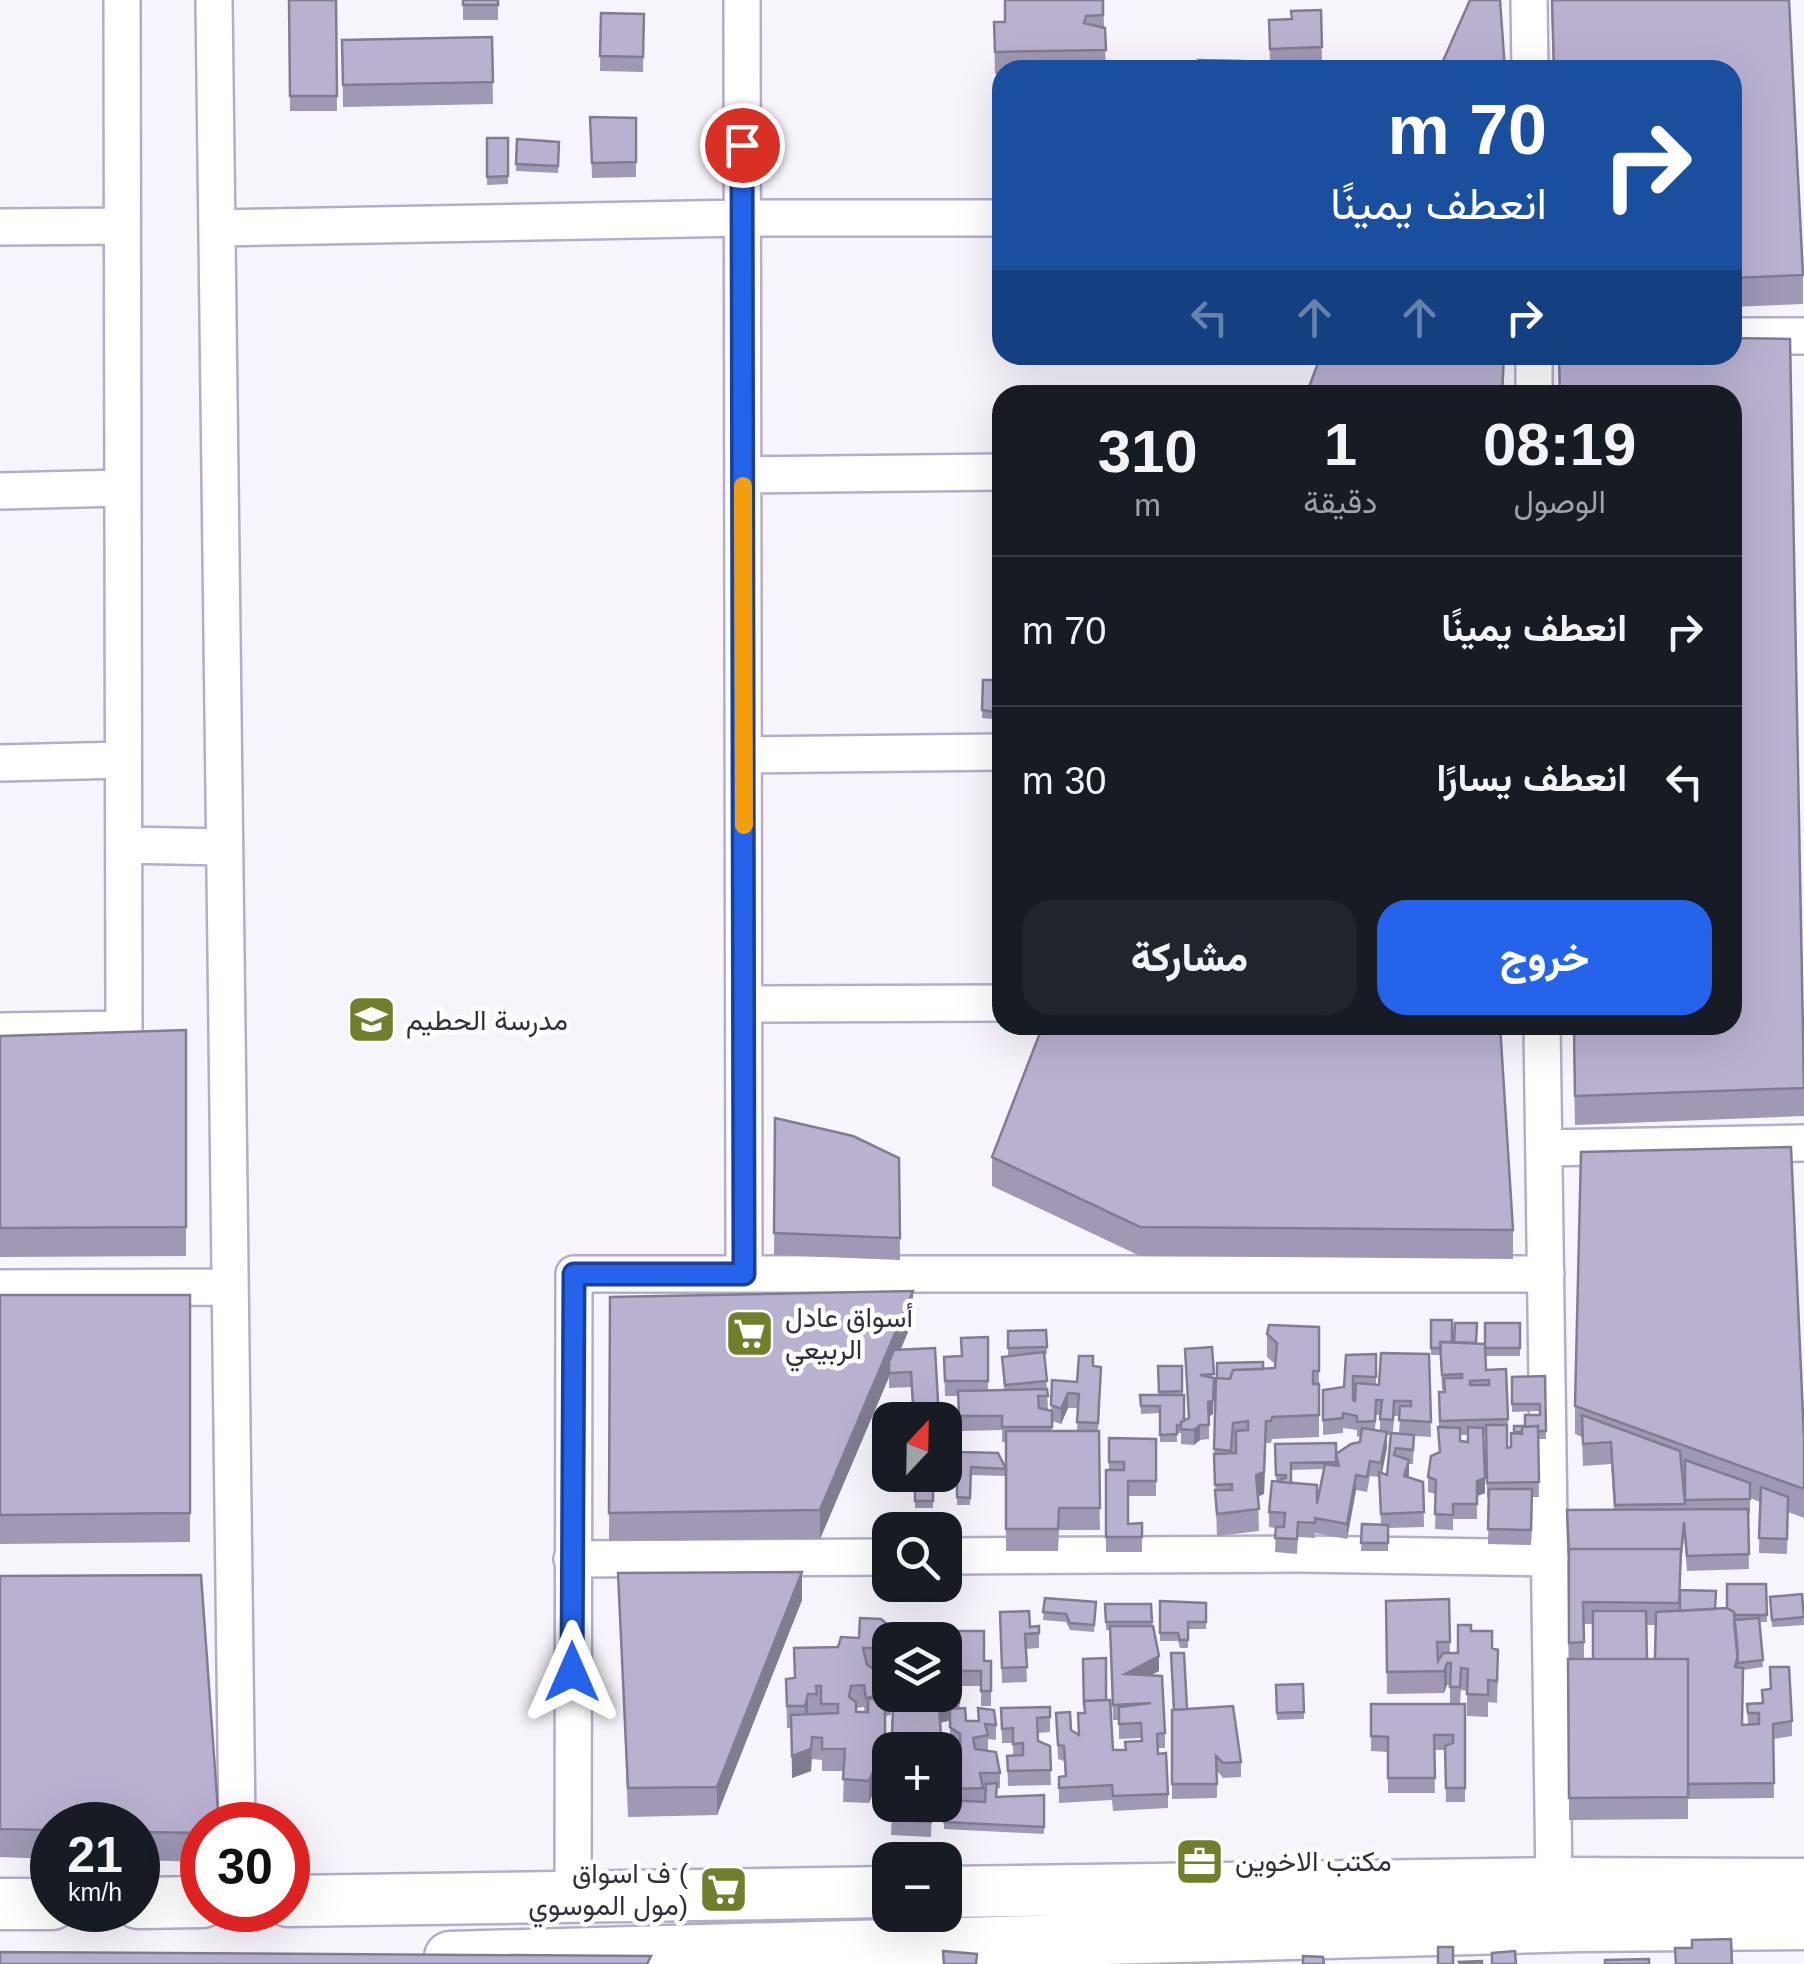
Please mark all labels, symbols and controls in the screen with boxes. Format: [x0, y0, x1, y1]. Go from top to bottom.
text: 70 m [1387, 91, 1547, 169]
icon: right [1582, 100, 1712, 230]
pin [700, 103, 785, 188]
icon: arrive [715, 118, 770, 173]
text: انعطف يمينًا [1330, 178, 1547, 229]
icon: left [1182, 290, 1237, 345]
icon: ahead [1287, 290, 1342, 345]
icon: ahead [1392, 290, 1447, 345]
icon: right [1497, 290, 1552, 345]
text: 1 [1324, 411, 1357, 478]
text: 08:19 [1483, 411, 1636, 478]
text: 310 [1098, 418, 1198, 485]
text: دقيقة [1303, 484, 1377, 520]
text: الوصول [1514, 484, 1606, 520]
text: m [1134, 487, 1161, 523]
icon: right [1657, 604, 1712, 659]
text: انعطف يمينًا [1441, 607, 1627, 649]
text: 70 m [1022, 610, 1107, 652]
icon: left [1657, 754, 1712, 809]
text: انعطف يسارًا [1437, 757, 1627, 799]
text: 30 m [1022, 760, 1107, 802]
button: مشاركة [1022, 900, 1357, 1015]
button: خروج [1377, 900, 1712, 1015]
school or university icon: مدرسة الحطيم [345, 994, 397, 1046]
place label: مدرسة الحطيم [406, 1005, 568, 1039]
place label: أسواق عادل الربيعي [785, 1302, 913, 1372]
supermarket icon: أسواق عادل الربيعي [724, 1307, 776, 1359]
north arrow [872, 1402, 962, 1492]
map controls [872, 1402, 962, 1932]
button: search [872, 1512, 962, 1602]
position arrow [520, 1620, 624, 1724]
button: layers [872, 1622, 962, 1712]
button: + [872, 1732, 962, 1822]
speed limit sign: 30 [180, 1802, 310, 1932]
text: 21 [67, 1827, 123, 1883]
office icon: مكتب الاخوين [1174, 1835, 1226, 1887]
button: − [872, 1842, 962, 1932]
place label: مكتب الاخوين [1235, 1846, 1392, 1879]
place label: ف اسواق ( مول الموسوي) [528, 1858, 689, 1928]
supermarket icon: ف اسواق ( مول الموسوي) [697, 1863, 749, 1915]
text: km/h [68, 1878, 122, 1906]

